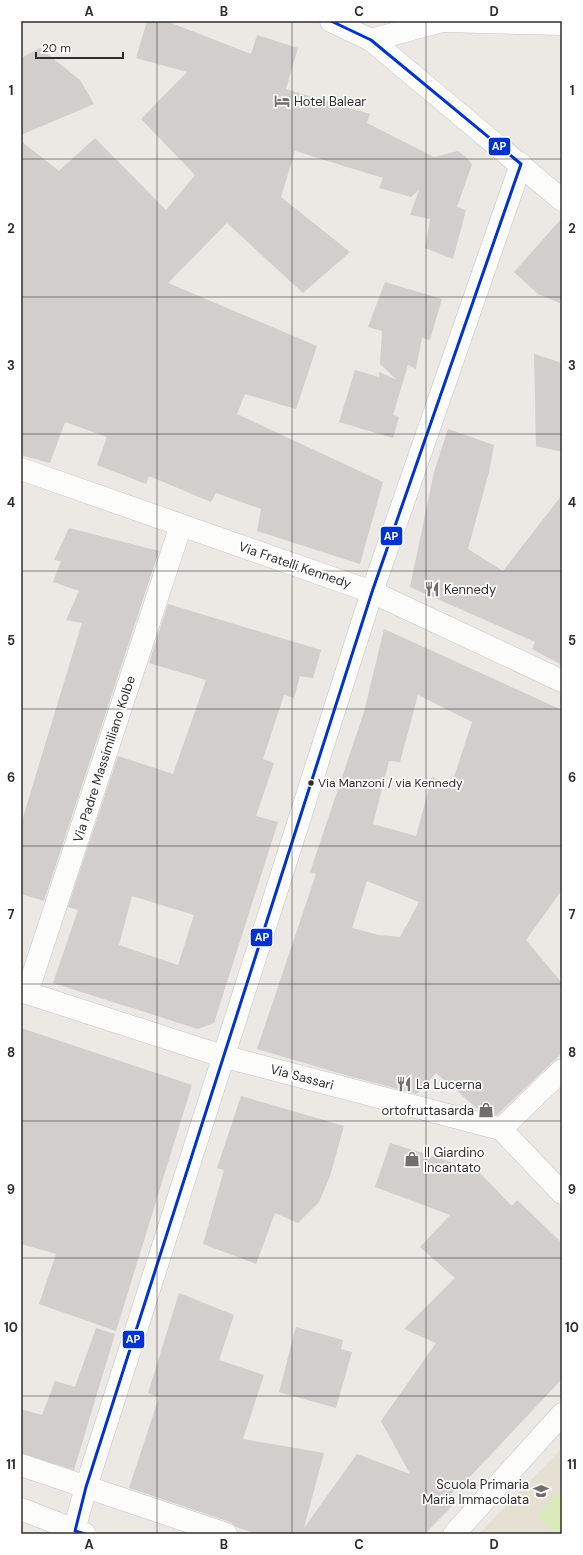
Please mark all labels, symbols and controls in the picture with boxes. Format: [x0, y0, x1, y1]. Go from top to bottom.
text: A [84, 3, 94, 20]
text: B [220, 3, 228, 20]
text: C [354, 3, 364, 20]
text: D [489, 3, 499, 20]
scale bar [36, 34, 123, 60]
text: 20 m [42, 40, 71, 56]
text: 1 [9, 82, 13, 99]
text: 1 [570, 82, 574, 99]
hotel icon: Hotel Balear [273, 92, 291, 110]
place label: Hotel Balear [294, 93, 366, 110]
line badge: AP [488, 137, 511, 156]
text: AP [492, 139, 507, 153]
text: 2 [7, 220, 15, 237]
text: 2 [568, 220, 576, 237]
text: 3 [7, 357, 15, 374]
text: 3 [568, 357, 576, 374]
text: 4 [7, 494, 15, 511]
text: 4 [568, 494, 576, 511]
line badge: AP [380, 526, 403, 546]
text: AP [384, 529, 399, 543]
street label: Via Fratelli Kennedy [236, 538, 354, 592]
restaurant icon: Kennedy [423, 580, 441, 598]
place label: Kennedy [444, 581, 496, 598]
text: 5 [7, 632, 15, 649]
text: 5 [568, 632, 576, 649]
street label: Via Padre Massimiliano Kolbe [69, 674, 139, 844]
text: 6 [7, 769, 15, 786]
text: 6 [568, 769, 576, 786]
place label: Via Manzoni / via Kennedy [318, 775, 463, 791]
marker: Via Manzoni / via Kennedy [306, 778, 316, 788]
text: 7 [8, 906, 15, 923]
text: 7 [569, 906, 576, 923]
line badge: AP [250, 928, 273, 947]
text: AP [255, 930, 270, 944]
text: 8 [7, 1044, 15, 1061]
text: 8 [568, 1044, 576, 1061]
street label: Via Sassari [268, 1060, 336, 1094]
restaurant icon: La Lucerna [395, 1075, 413, 1093]
place label: La Lucerna [416, 1076, 482, 1093]
shop icon: ortofruttasarda [477, 1101, 495, 1119]
place label: ortofruttasarda [382, 1102, 474, 1119]
place label: Il Giardino Incantato [424, 1144, 485, 1176]
shop icon: Il Giardino Incantato [403, 1150, 421, 1168]
text: 9 [7, 1181, 15, 1198]
text: 9 [568, 1181, 576, 1198]
text: 10 [4, 1319, 18, 1336]
text: 10 [565, 1319, 579, 1336]
line badge: AP [122, 1330, 145, 1349]
text: AP [126, 1332, 141, 1346]
text: 11 [6, 1456, 16, 1473]
text: 11 [567, 1456, 577, 1473]
place label: Scuola Primaria Maria Immacolata [422, 1476, 529, 1508]
school or university icon: Scuola Primaria Maria Immacolata [532, 1482, 550, 1500]
text: A [84, 1536, 94, 1553]
text: B [220, 1536, 228, 1553]
text: C [354, 1536, 364, 1553]
text: D [489, 1536, 499, 1553]

